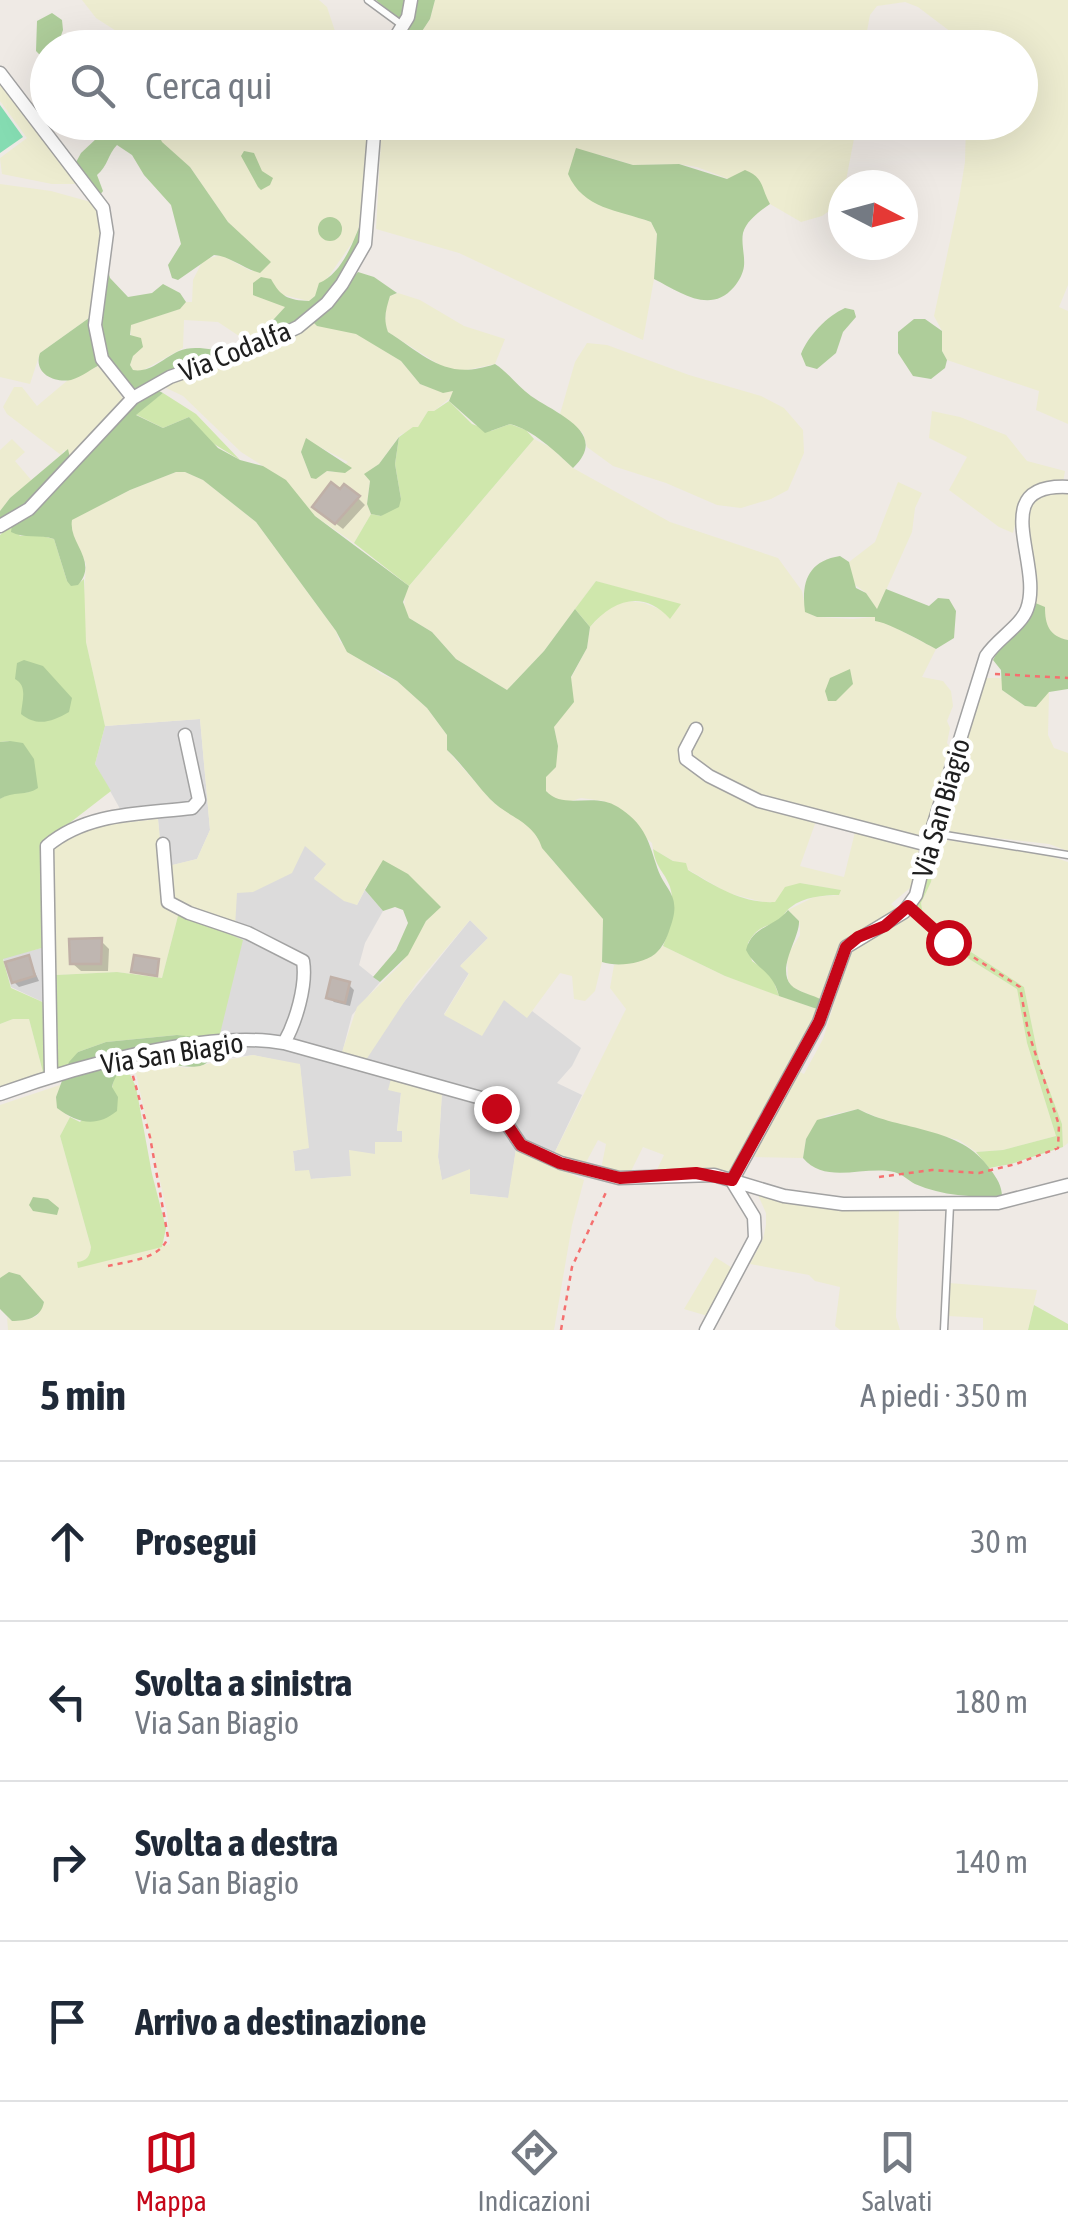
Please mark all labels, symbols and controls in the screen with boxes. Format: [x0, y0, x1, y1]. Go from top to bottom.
search box [30, 30, 1038, 140]
icon: search [65, 58, 120, 113]
text: Cerca qui [145, 64, 273, 107]
north arrow [828, 170, 918, 260]
street label: Via Codalfa [175, 314, 295, 388]
street label: Via San Biagio [906, 735, 976, 881]
route start [926, 920, 972, 966]
street label: Via San Biagio [99, 1026, 245, 1080]
route end [474, 1086, 520, 1132]
text: 5 min [40, 1371, 126, 1419]
text: A piedi · 350 m [860, 1377, 1028, 1414]
icon: ahead [40, 1514, 95, 1569]
text: Prosegui [135, 1520, 257, 1563]
text: 30 m [970, 1523, 1028, 1560]
text: Svolta a sinistra [135, 1661, 352, 1704]
icon: left [40, 1674, 95, 1729]
text: 180 m [955, 1683, 1028, 1720]
text: Via San Biagio [135, 1704, 299, 1741]
text: Svolta a destra [135, 1821, 338, 1864]
icon: right [40, 1834, 95, 1889]
text: 140 m [955, 1843, 1028, 1880]
text: Via San Biagio [135, 1864, 299, 1901]
icon: arrive [40, 1994, 95, 2049]
text: Arrivo a destinazione [135, 2000, 426, 2043]
tab: Mappa [135, 2125, 207, 2217]
tab: Indicazioni [478, 2125, 591, 2217]
tab: Salvati [862, 2125, 933, 2217]

